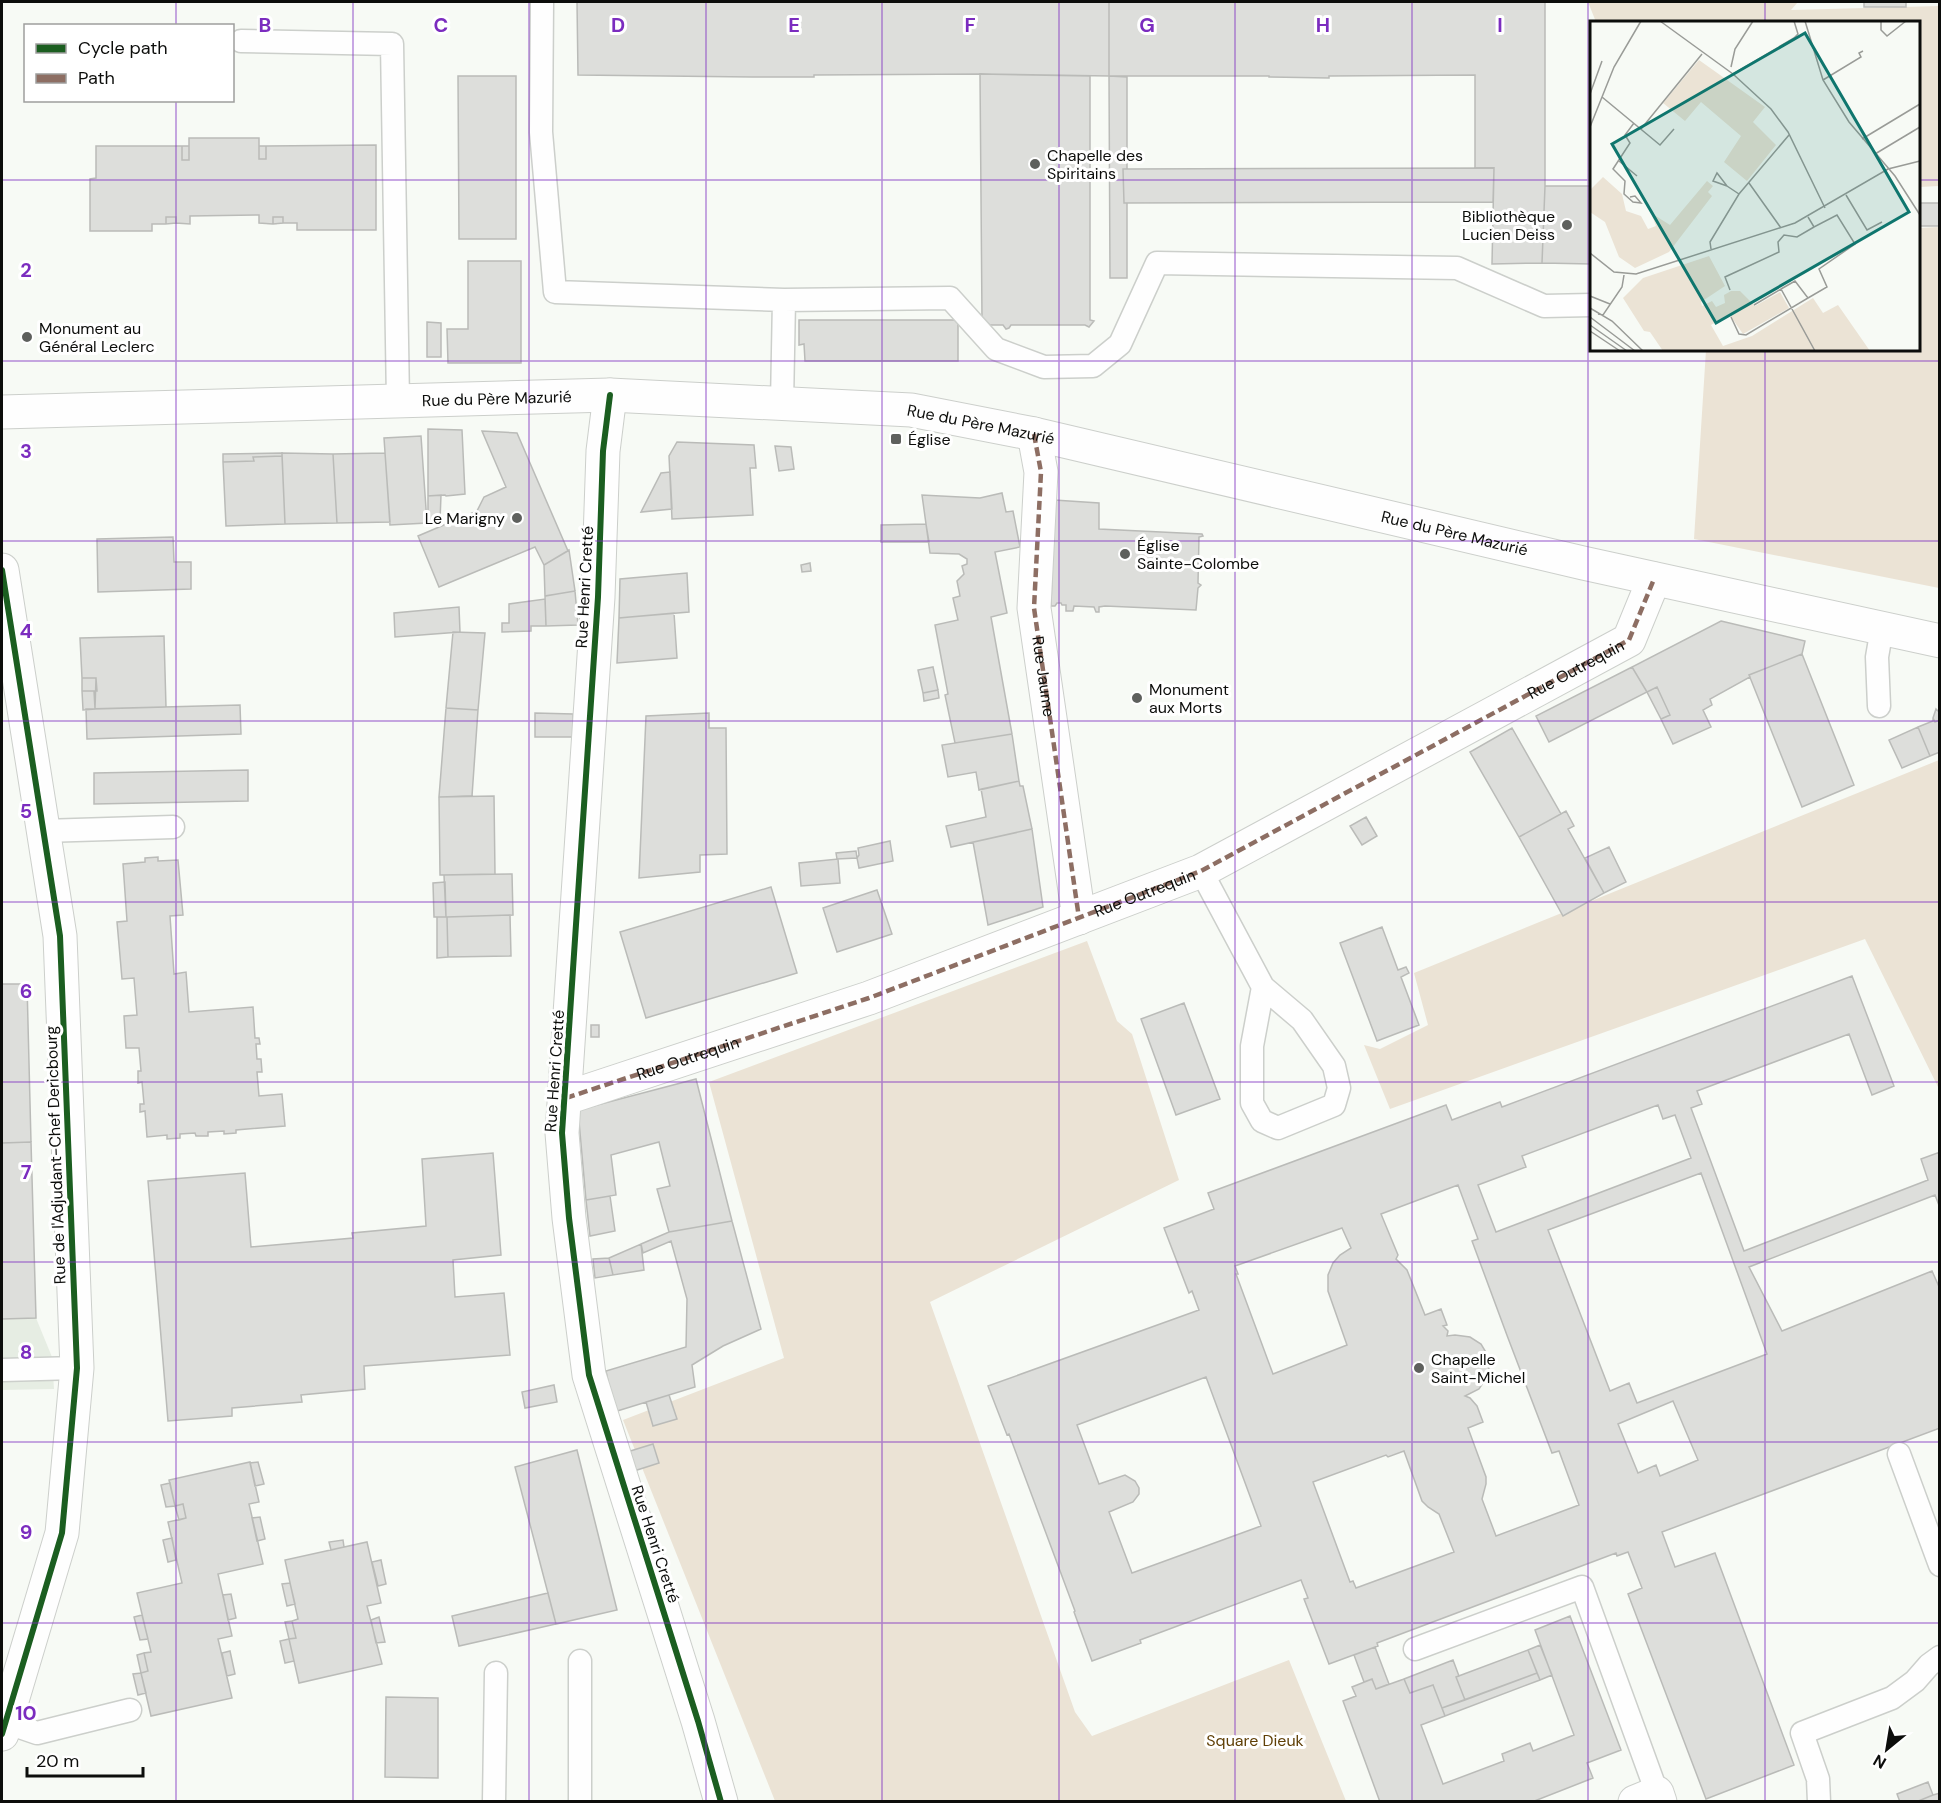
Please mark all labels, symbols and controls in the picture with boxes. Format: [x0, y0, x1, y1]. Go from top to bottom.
text: B [259, 12, 271, 38]
text: C [434, 12, 448, 38]
text: D [611, 12, 625, 38]
text: E [788, 12, 800, 38]
text: F [964, 12, 976, 38]
text: G [1139, 12, 1155, 38]
text: H [1316, 12, 1330, 38]
text: I [1497, 12, 1503, 38]
inset map [1590, 21, 1920, 351]
legend [24, 24, 234, 102]
text: Cycle path [78, 36, 168, 60]
text: Path [78, 66, 115, 90]
place label: Chapelle des Spiritains [1047, 145, 1143, 184]
marker: Chapelle des Spiritains [1028, 157, 1042, 171]
place label: Bibliothèque Lucien Deiss [1462, 206, 1555, 245]
marker: Bibliothèque Lucien Deiss [1560, 218, 1574, 232]
text: 2 [20, 257, 32, 283]
place label: Monument au Général Leclerc [39, 318, 155, 357]
marker: Monument au Général Leclerc [20, 330, 34, 344]
street label: Rue du Père Mazurié [422, 386, 572, 411]
street label: Rue du Père Mazurié [905, 399, 1057, 450]
place label: Église [908, 429, 951, 450]
marker: Église [889, 432, 903, 446]
text: 3 [20, 438, 32, 464]
street label: Rue du Père Mazurié [1379, 506, 1530, 561]
place label: Le Marigny [425, 508, 505, 529]
marker: Le Marigny [510, 511, 524, 525]
street label: Rue Henri Cretté [571, 525, 598, 649]
place label: Église Sainte-Colombe [1137, 535, 1259, 574]
marker: Église Sainte-Colombe [1118, 547, 1132, 561]
text: 4 [20, 618, 33, 644]
street label: Rue Jaume [1027, 635, 1060, 718]
street label: Rue Outrequin [1524, 635, 1628, 704]
place label: Monument aux Morts [1149, 679, 1229, 718]
marker: Monument aux Morts [1130, 691, 1144, 705]
text: 5 [20, 798, 32, 824]
street label: Rue Outrequin [1091, 864, 1198, 922]
text: 6 [20, 978, 32, 1004]
street label: Rue Henri Cretté [540, 1009, 569, 1133]
street label: Rue de l'Adjudant-Chef Dericbourg [40, 1025, 71, 1284]
street label: Rue Outrequin [634, 1032, 742, 1085]
text: 7 [21, 1159, 32, 1185]
text: 8 [20, 1339, 32, 1365]
place label: Chapelle Saint-Michel [1431, 1349, 1525, 1388]
marker: Chapelle Saint-Michel [1412, 1361, 1426, 1375]
street label: Rue Henri Cretté [627, 1483, 684, 1606]
text: 9 [20, 1519, 32, 1545]
text: 10 [15, 1700, 37, 1726]
north arrow [1857, 1719, 1917, 1779]
park label: Square Dieuk [1206, 1730, 1304, 1751]
scale bar [27, 1740, 142, 1778]
text: 20 m [36, 1749, 79, 1773]
text: N [1869, 1750, 1890, 1774]

